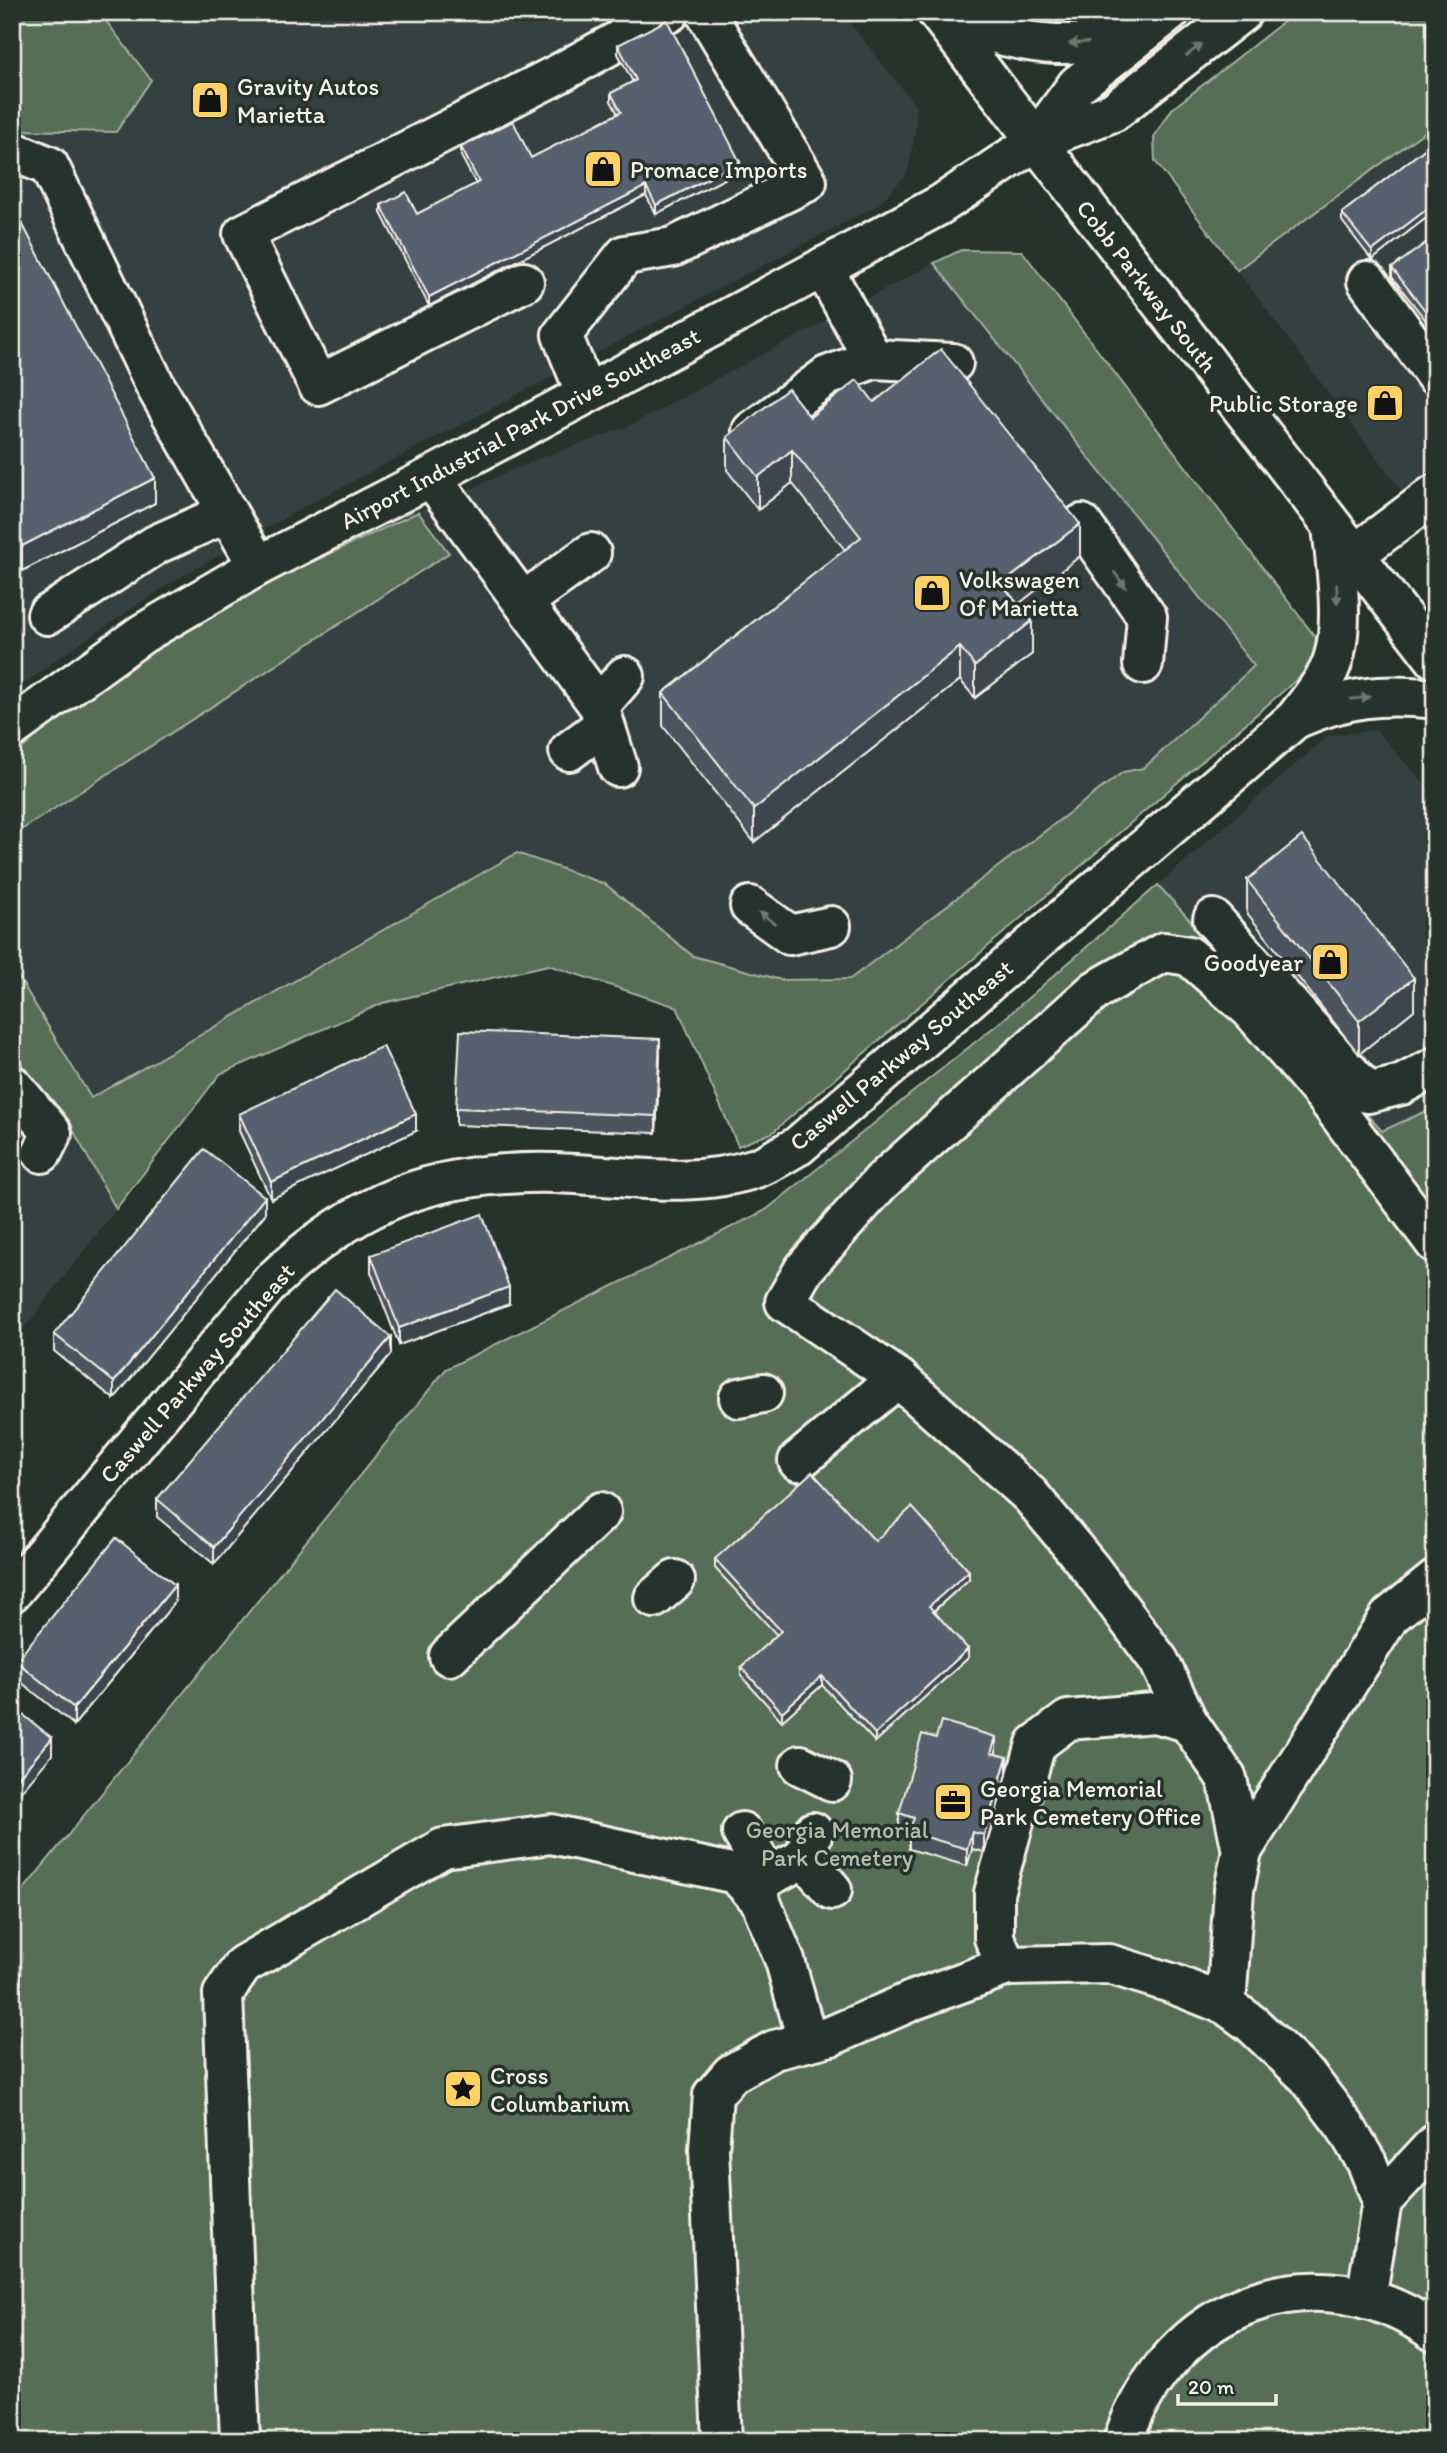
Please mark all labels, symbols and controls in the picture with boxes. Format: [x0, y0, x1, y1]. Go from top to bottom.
one-way arrow [1068, 37, 1090, 48]
one-way arrow [1184, 42, 1202, 57]
place label: Gravity Autos Marietta [237, 72, 379, 129]
shop icon: Gravity Autos Marietta [189, 79, 231, 121]
shop icon: Promace Imports [582, 148, 624, 190]
place label: Promace Imports [630, 155, 807, 184]
street label: Cobb Parkway South [1071, 194, 1223, 378]
street label: Airport Industrial Park Drive Southeast [335, 321, 705, 535]
shop icon: Public Storage [1364, 382, 1406, 424]
place label: Public Storage [1209, 389, 1358, 418]
place label: Volkswagen Of Marietta [959, 565, 1080, 622]
one-way arrow [1113, 571, 1127, 589]
shop icon: Volkswagen Of Marietta [911, 572, 953, 614]
one-way arrow [1332, 583, 1343, 605]
one-way arrow [1349, 692, 1371, 703]
one-way arrow [758, 911, 776, 925]
shop icon: Goodyear [1309, 941, 1351, 983]
place label: Goodyear [1204, 948, 1303, 977]
street label: Caswell Parkway Southeast [784, 953, 1018, 1157]
street label: Caswell Parkway Southeast [93, 1257, 301, 1489]
place label: Georgia Memorial Park Cemetery Office [980, 1774, 1201, 1831]
office icon: Georgia Memorial Park Cemetery Office [932, 1781, 974, 1823]
park label: Georgia Memorial Park Cemetery [746, 1815, 929, 1872]
place label: Cross Columbarium [490, 2061, 630, 2118]
place icon: Cross Columbarium [442, 2068, 484, 2110]
scale bar [1178, 2362, 1276, 2406]
text: 20 m [1188, 2374, 1235, 2399]

